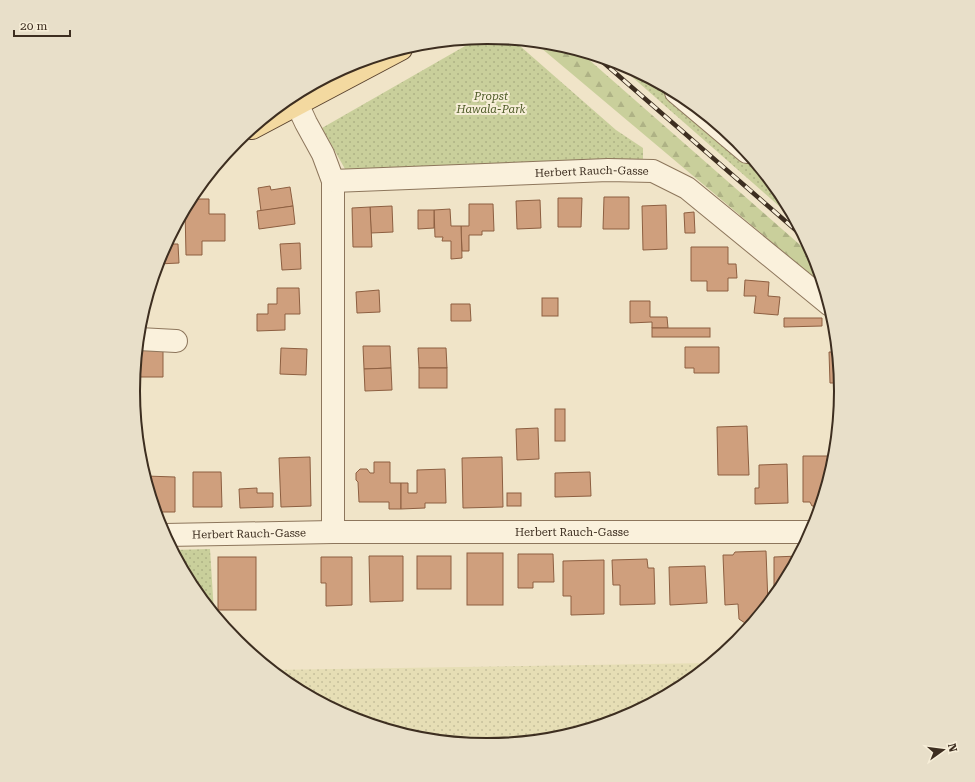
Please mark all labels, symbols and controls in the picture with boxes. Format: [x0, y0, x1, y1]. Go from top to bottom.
scale bar [14, 12, 70, 38]
text: 20 m [20, 19, 47, 33]
park label: Propst Hawala-Park [455, 90, 526, 116]
street label: Herbert Rauch-Gasse [535, 164, 649, 180]
street label: Herbert Rauch-Gasse [192, 526, 306, 542]
street label: Herbert Rauch-Gasse [515, 526, 629, 539]
north arrow [923, 730, 963, 770]
text: N [945, 742, 960, 754]

